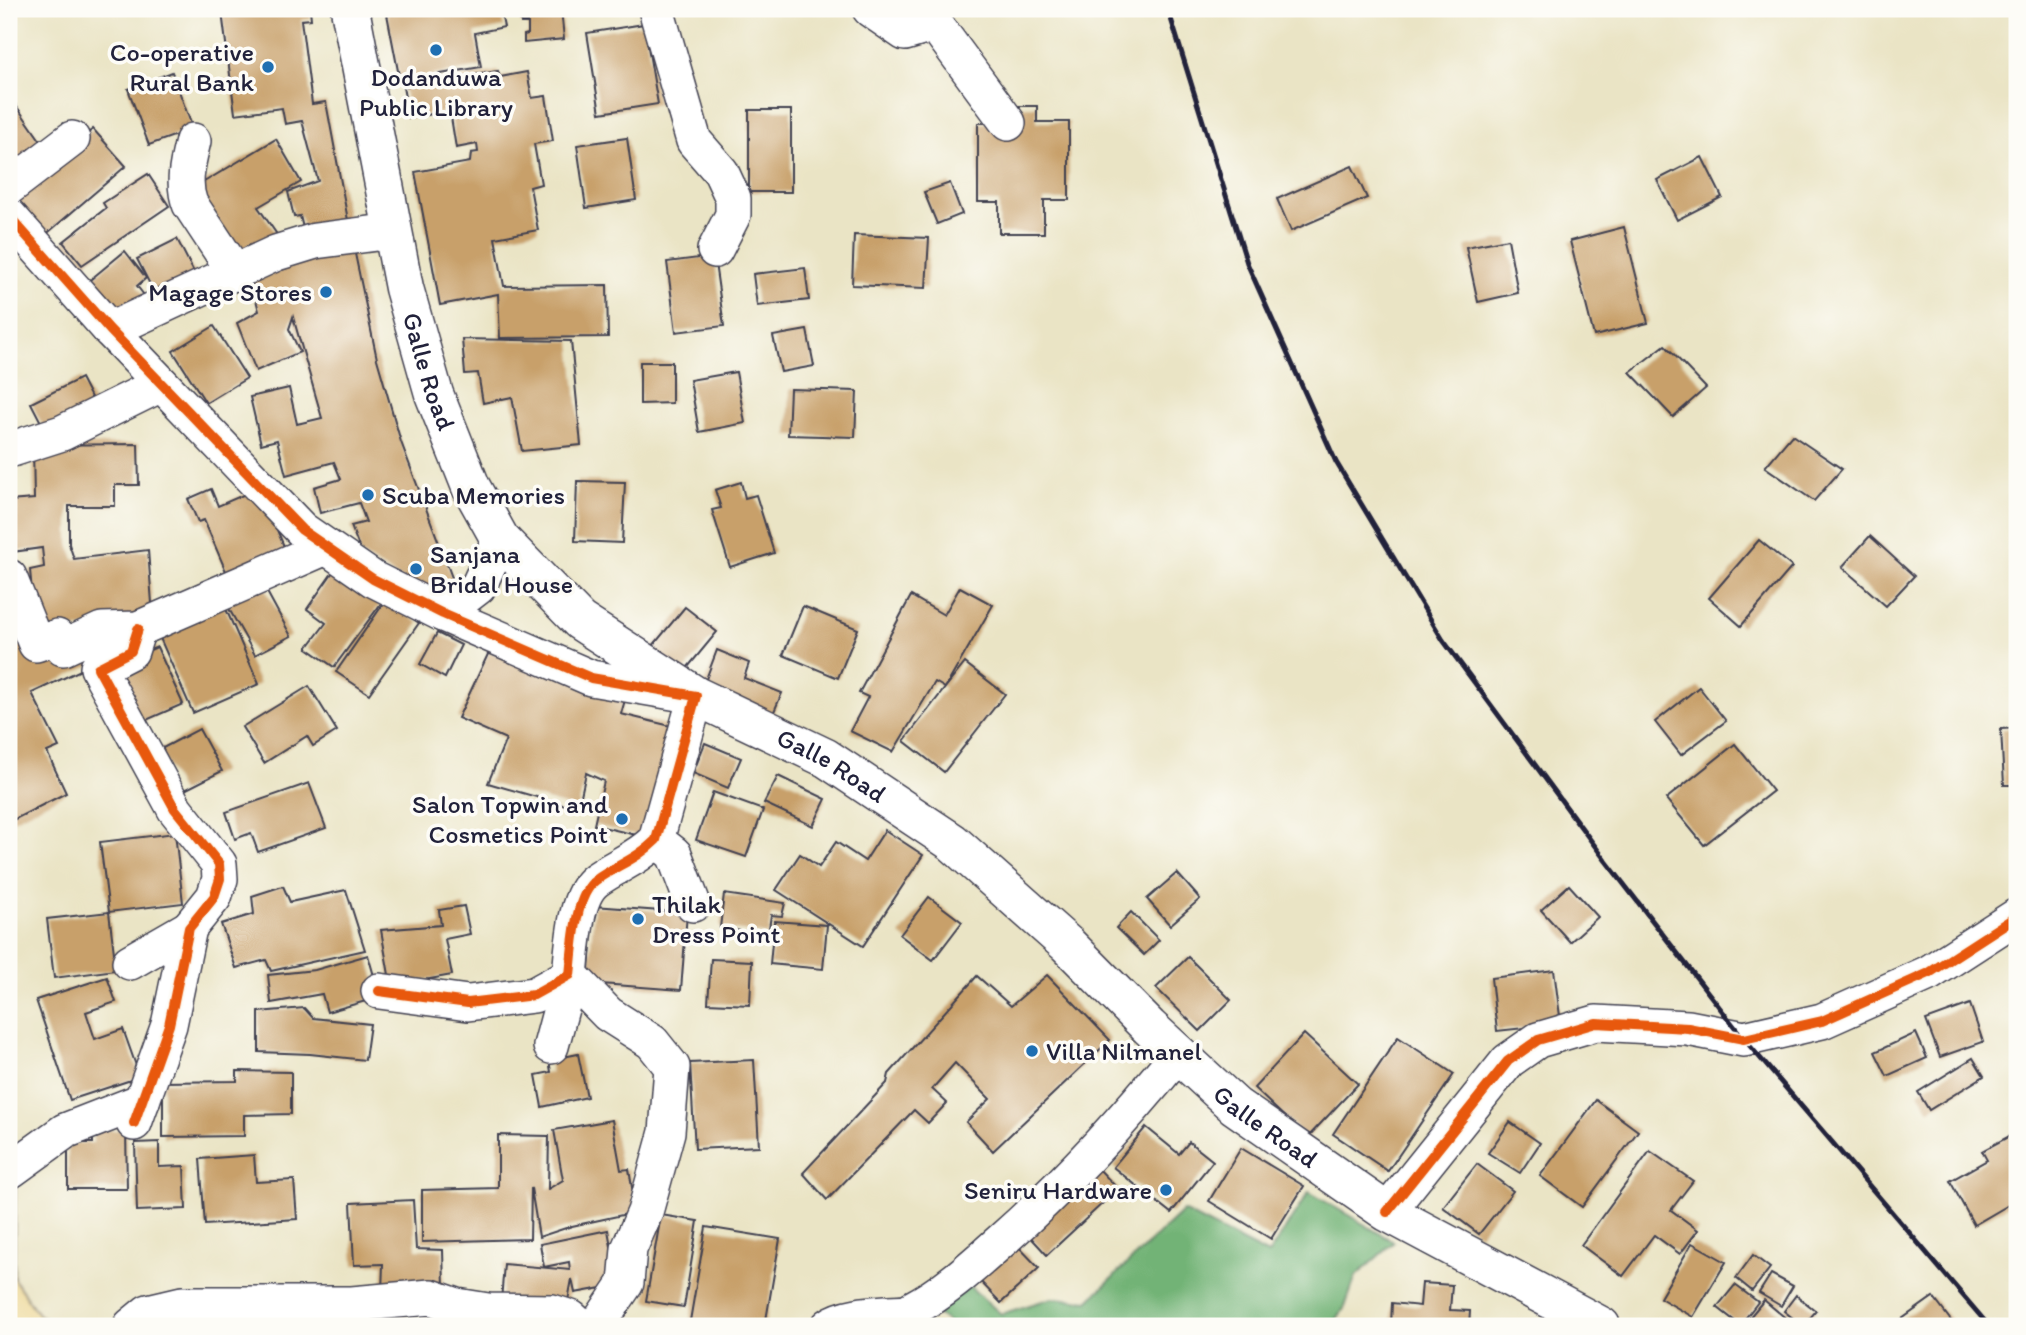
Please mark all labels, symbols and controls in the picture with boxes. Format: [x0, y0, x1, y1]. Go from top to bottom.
place label: Co-operative Rural Bank [110, 36, 255, 98]
marker: Dodanduwa Public Library [428, 42, 444, 58]
marker: Co-operative Rural Bank [260, 59, 276, 75]
place label: Dodanduwa Public Library [359, 61, 513, 123]
place label: Magage Stores [148, 276, 312, 308]
marker: Magage Stores [318, 284, 334, 300]
street label: Galle Road [396, 309, 463, 435]
place label: Scuba Memories [382, 479, 565, 511]
marker: Scuba Memories [360, 487, 376, 503]
place label: Sanjana Bridal House [430, 538, 573, 600]
marker: Sanjana Bridal House [408, 561, 424, 577]
street label: Galle Road [772, 721, 892, 810]
place label: Salon Topwin and Cosmetics Point [412, 788, 609, 850]
marker: Salon Topwin and Cosmetics Point [614, 811, 630, 827]
place label: Thilak Dress Point [652, 888, 780, 950]
marker: Thilak Dress Point [630, 911, 646, 927]
place label: Villa Nilmanel [1046, 1035, 1202, 1067]
marker: Villa Nilmanel [1024, 1043, 1040, 1059]
street label: Galle Road [1206, 1078, 1324, 1175]
place label: Seniru Hardware [964, 1174, 1152, 1206]
marker: Seniru Hardware [1158, 1182, 1174, 1198]

